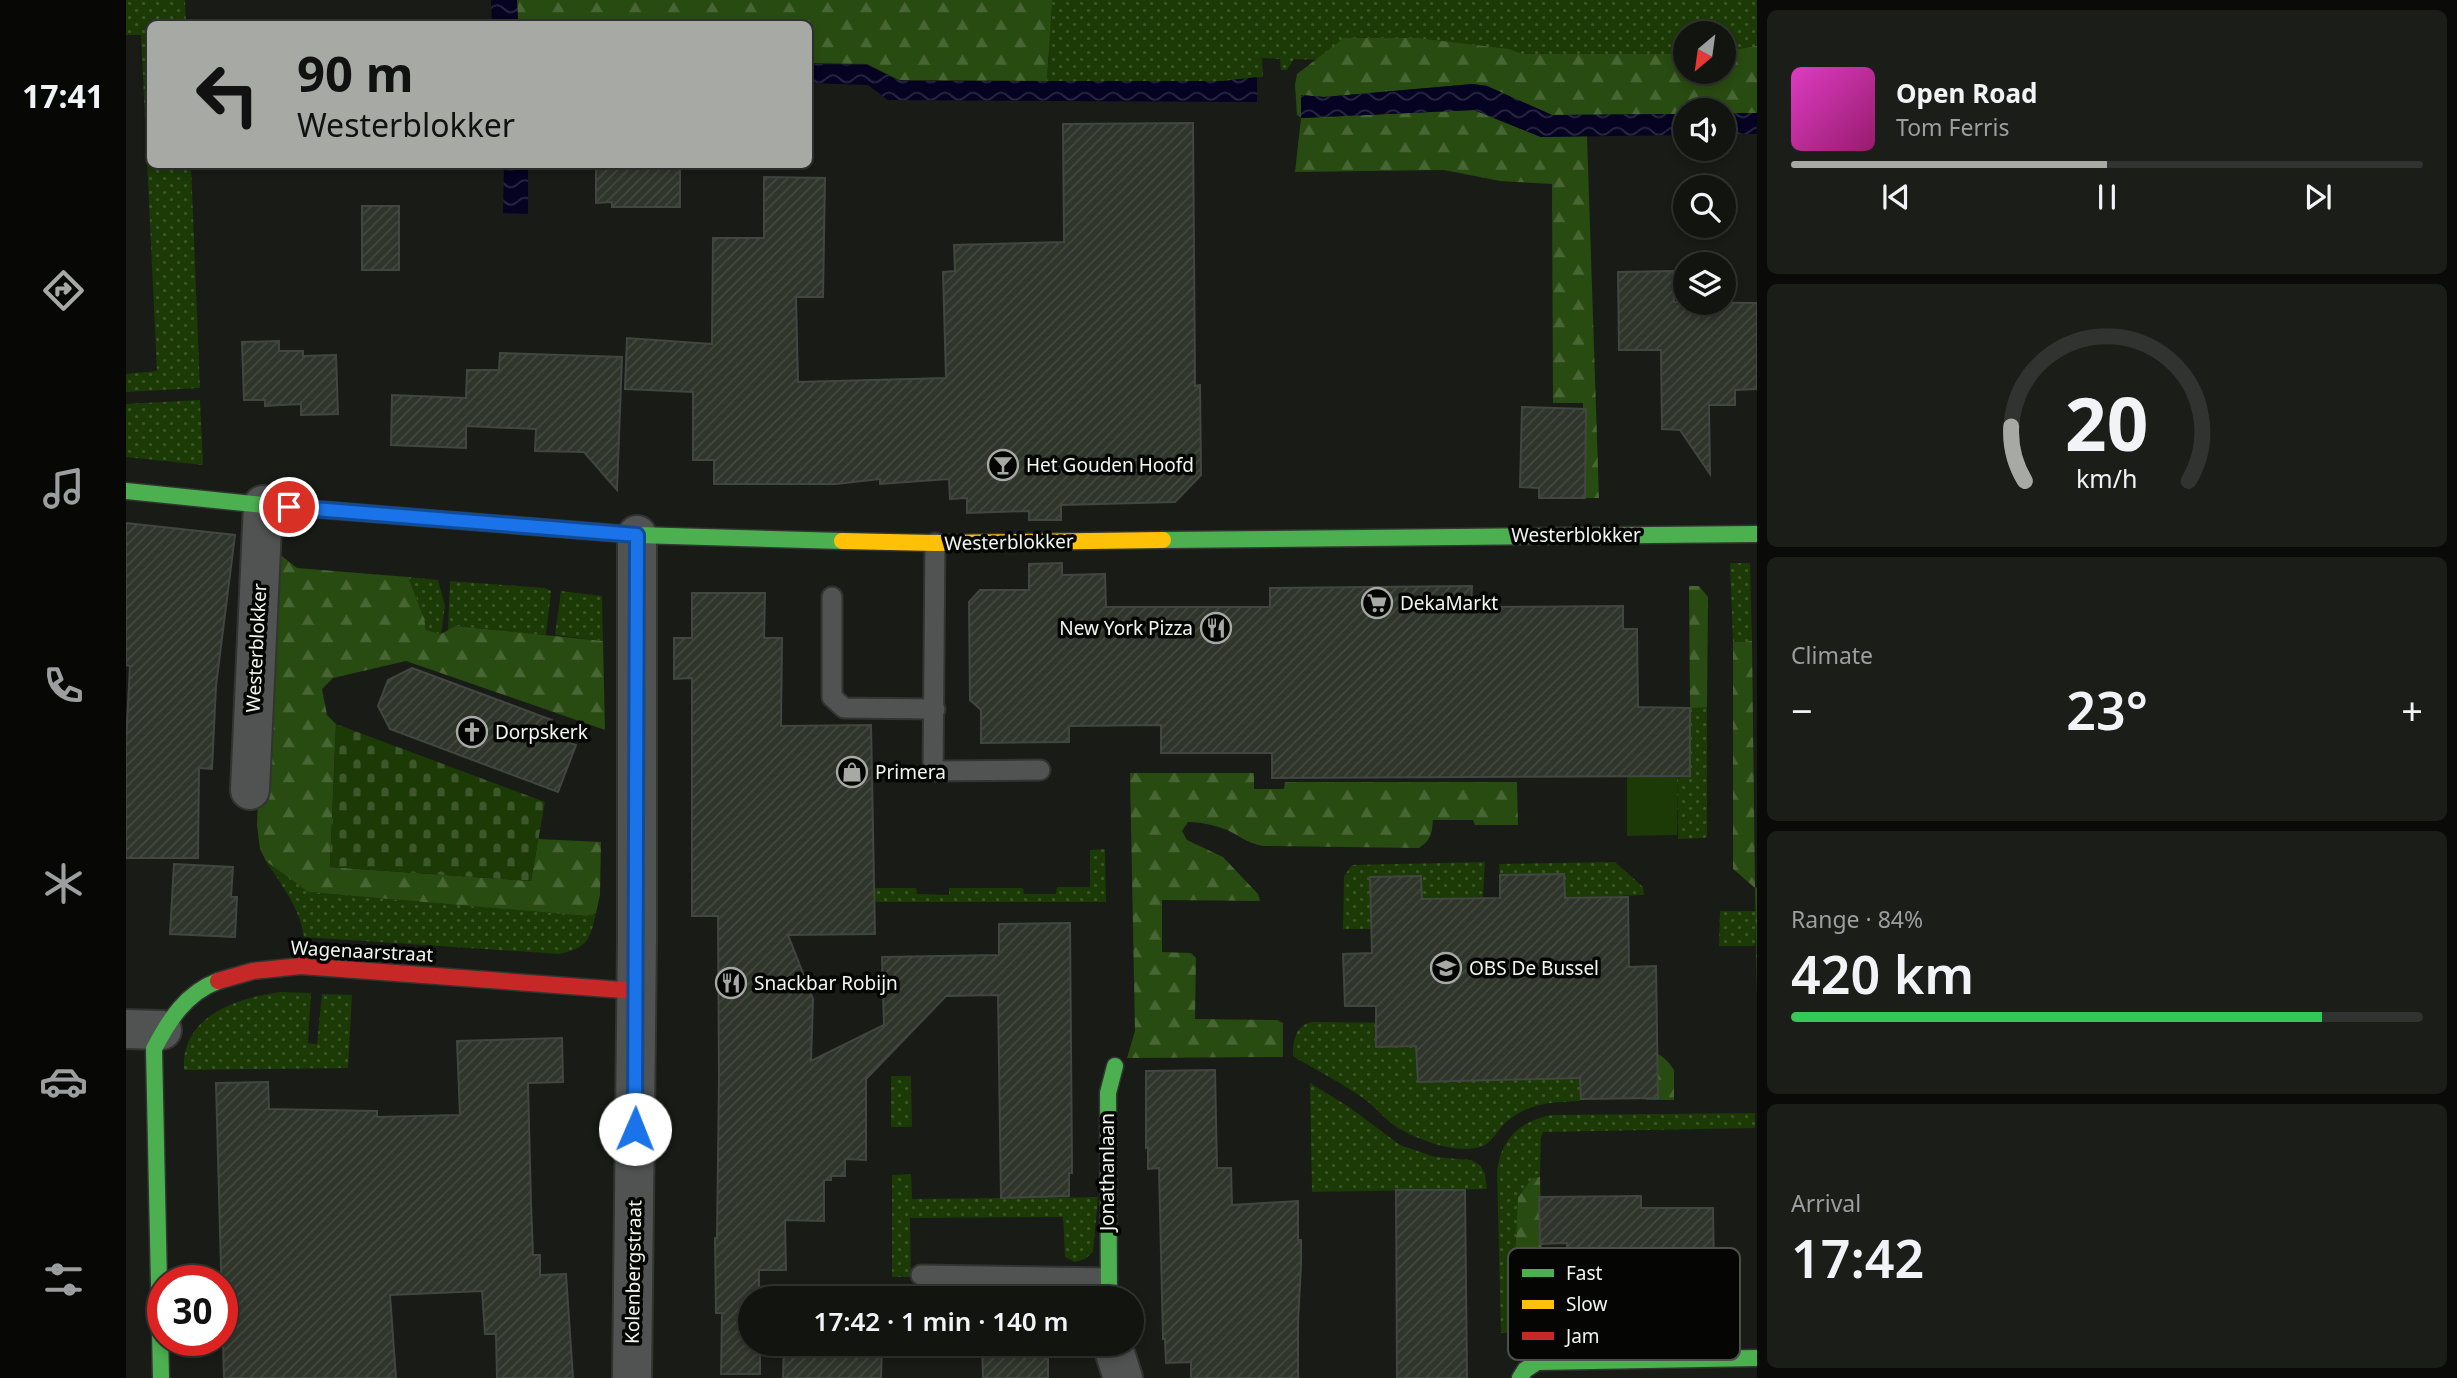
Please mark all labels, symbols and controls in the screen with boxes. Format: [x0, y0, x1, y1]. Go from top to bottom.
north arrow [1673, 21, 1736, 84]
map controls [1673, 21, 1736, 315]
text: 90 m [297, 40, 414, 106]
icon: left [182, 49, 273, 140]
text: 17:41 [22, 74, 104, 117]
text: Open Road [1896, 75, 2038, 111]
button: sound [1673, 98, 1736, 161]
text: Westerblokker [297, 103, 515, 146]
text: Tom Ferris [1896, 111, 2009, 143]
button: search [1673, 175, 1736, 238]
icon: previous [1877, 178, 1915, 216]
icon: pause [2088, 178, 2126, 216]
icon: next [2299, 178, 2337, 216]
button: layers [1673, 252, 1736, 315]
icon: directions [39, 266, 88, 315]
text: 20 [2065, 374, 2149, 473]
bar icon: Het Gouden Hoofd [986, 448, 1020, 482]
place label: Het Gouden Hoofd [1026, 452, 1194, 478]
text: km/h [2076, 461, 2138, 495]
icon: music [39, 464, 88, 513]
pin [259, 477, 319, 537]
icon: arrive [270, 488, 308, 526]
street label: Westerblokker [1511, 522, 1641, 548]
street label: Westerblokker [944, 528, 1074, 556]
street label: Westerblokker [240, 583, 272, 713]
supermarket icon: DekaMarkt [1360, 586, 1394, 620]
place label: DekaMarkt [1400, 590, 1498, 616]
restaurant icon: New York Pizza [1199, 611, 1233, 645]
place label: New York Pizza [1059, 615, 1193, 641]
text: Climate [1791, 639, 1873, 671]
icon: phone [39, 661, 88, 710]
text: 23° [2066, 674, 2148, 745]
text: − [1791, 684, 1813, 736]
text: + [2401, 684, 2423, 736]
church icon: Dorpskerk [455, 715, 489, 749]
place label: Dorpskerk [495, 719, 588, 745]
shop icon: Primera [835, 755, 869, 789]
place label: Primera [875, 759, 946, 785]
icon: climate [39, 859, 88, 908]
text: Range · 84% [1791, 903, 1923, 935]
street label: Wagenaarstraat [290, 934, 434, 968]
text: 420 km [1791, 938, 1974, 1009]
school or university icon: OBS De Bussel [1429, 951, 1463, 985]
place label: OBS De Bussel [1469, 955, 1599, 981]
restaurant icon: Snackbar Robijn [714, 966, 748, 1000]
place label: Snackbar Robijn [754, 970, 898, 996]
icon: car [39, 1057, 88, 1106]
position arrow [598, 1092, 672, 1166]
street label: Jonathanlaan [1094, 1113, 1120, 1233]
text: Arrival [1791, 1187, 1861, 1219]
street label: Kolenbergstraat [619, 1200, 647, 1344]
text: 17:42 [1791, 1222, 1924, 1293]
legend [1508, 1248, 1740, 1360]
icon: filters [39, 1255, 88, 1304]
text: Fast [1566, 1260, 1603, 1286]
speed limit sign: 30 [147, 1265, 238, 1356]
text: Slow [1566, 1291, 1607, 1317]
text: 17:42 · 1 min · 140 m [814, 1303, 1068, 1339]
text: Jam [1564, 1323, 1600, 1349]

